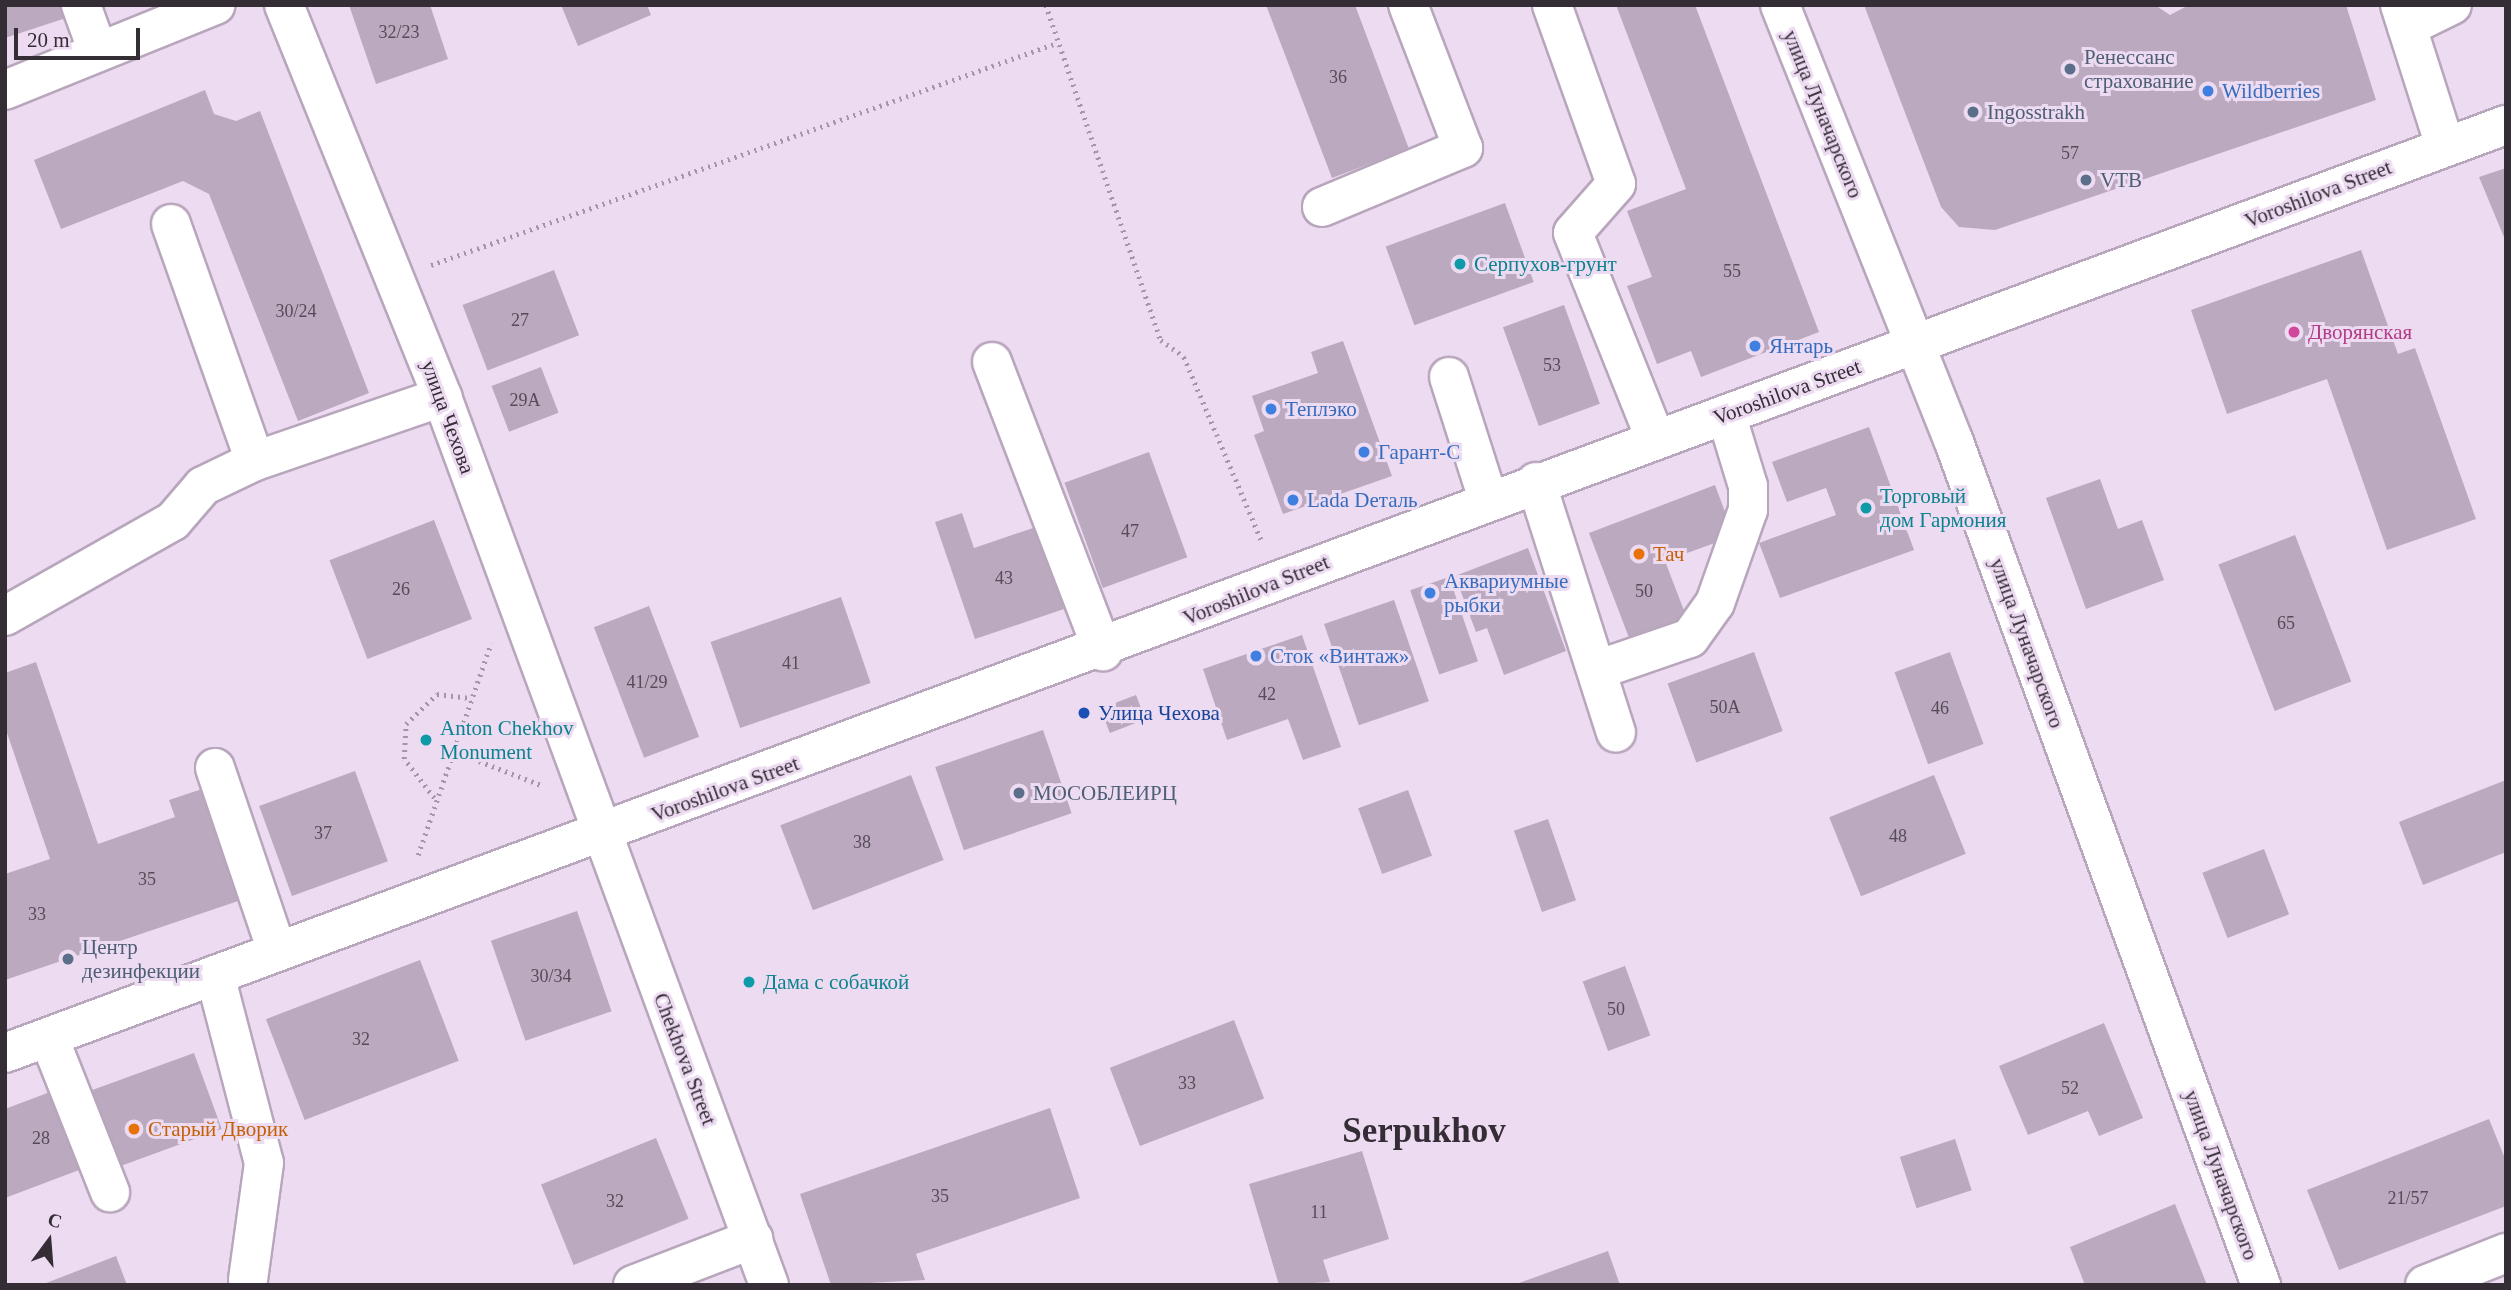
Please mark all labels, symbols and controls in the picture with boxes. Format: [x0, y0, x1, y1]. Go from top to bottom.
scale bar [18, 14, 144, 58]
house number: 32/23 [378, 21, 420, 43]
street label: улица Луначарского [1778, 26, 1868, 202]
text: 20 m [27, 28, 70, 52]
place label: Ренессанс страхование [2084, 44, 2194, 94]
marker: Ренессанс страхование [2062, 61, 2078, 77]
house number: 36 [1329, 66, 1347, 88]
place label: Wildberries [2222, 78, 2320, 104]
marker: Wildberries [2200, 83, 2216, 99]
place label: Ingosstrakh [1987, 99, 2085, 125]
marker: Ingosstrakh [1965, 104, 1981, 120]
house number: 57 [2061, 142, 2079, 164]
street label: Voroshilova Street [2241, 154, 2395, 234]
place label: VTB [2100, 167, 2142, 193]
marker: VTB [2078, 172, 2094, 188]
place label: Серпухов-грунт [1474, 251, 1617, 277]
marker: Серпухов-грунт [1452, 256, 1468, 272]
house number: 55 [1723, 260, 1741, 282]
house number: 30/24 [275, 300, 317, 322]
house number: 27 [511, 309, 529, 331]
place label: Дворянская [2308, 319, 2412, 345]
marker: Дворянская [2286, 324, 2302, 340]
place label: Янтарь [1769, 333, 1833, 359]
marker: Янтарь [1747, 338, 1763, 354]
house number: 53 [1543, 354, 1561, 376]
street label: Voroshilova Street [1710, 354, 1864, 430]
street label: улица Чехова [416, 357, 480, 477]
house number: 29А [510, 389, 540, 411]
place label: Теплэко [1285, 396, 1357, 422]
marker: Теплэко [1263, 401, 1279, 417]
place label: Гарант-С [1378, 439, 1460, 465]
marker: Гарант-С [1356, 444, 1372, 460]
place label: Торговый дом Гармония [1880, 483, 2006, 533]
place label: Lada Dеталь [1307, 487, 1418, 513]
marker: Lada Dеталь [1285, 492, 1301, 508]
marker: Торговый дом Гармония [1858, 500, 1874, 516]
house number: 47 [1121, 520, 1139, 542]
place label: Тач [1653, 541, 1684, 567]
marker: Тач [1631, 546, 1647, 562]
street label: Voroshilova Street [1179, 549, 1333, 631]
street label: улица Луначарского [1985, 555, 2069, 731]
house number: 43 [995, 567, 1013, 589]
place label: Аквариумные рыбки [1444, 568, 1568, 618]
house number: 26 [392, 578, 410, 600]
house number: 50 [1635, 580, 1653, 602]
marker: Аквариумные рыбки [1422, 585, 1438, 601]
house number: 65 [2277, 612, 2295, 634]
place label: Сток «Винтаж» [1270, 643, 1409, 669]
marker: Сток «Винтаж» [1248, 648, 1264, 664]
house number: 41 [782, 652, 800, 674]
house number: 41/29 [626, 671, 668, 693]
house number: 42 [1258, 683, 1276, 705]
house number: 50А [1710, 696, 1740, 718]
house number: 46 [1931, 697, 1949, 719]
place label: Улица Чехова [1098, 700, 1220, 726]
marker: Улица Чехова [1076, 705, 1092, 721]
place label: Anton Chekhov Monument [440, 715, 574, 765]
marker: Anton Chekhov Monument [418, 732, 434, 748]
street label: Voroshilova Street [648, 751, 802, 827]
place label: МОСОБЛЕИРЦ [1033, 780, 1177, 806]
marker: МОСОБЛЕИРЦ [1011, 785, 1027, 801]
house number: 37 [314, 822, 332, 844]
house number: 48 [1889, 825, 1907, 847]
house number: 38 [853, 831, 871, 853]
house number: 35 [138, 868, 156, 890]
house number: 33 [28, 903, 46, 925]
place label: Центр дезинфекции [82, 934, 200, 984]
marker: Центр дезинфекции [60, 951, 76, 967]
house number: 30/34 [530, 965, 572, 987]
place label: Дама с собачкой [763, 969, 909, 995]
marker: Дама с собачкой [741, 974, 757, 990]
street label: Chekhova Street [648, 989, 722, 1129]
house number: 50 [1607, 998, 1625, 1020]
house number: 32 [352, 1028, 370, 1050]
house number: 33 [1178, 1072, 1196, 1094]
house number: 52 [2061, 1077, 2079, 1099]
street label: улица Луначарского [2179, 1087, 2263, 1263]
district label: Serpukhov [1342, 1110, 1506, 1152]
place label: Старый Дворик [148, 1116, 288, 1142]
marker: Старый Дворик [126, 1121, 142, 1137]
house number: 28 [32, 1127, 50, 1149]
house number: 35 [931, 1185, 949, 1207]
house number: 21/57 [2387, 1187, 2429, 1209]
house number: 32 [606, 1190, 624, 1212]
house number: 11 [1310, 1201, 1328, 1223]
north arrow [14, 1206, 84, 1276]
text: С [45, 1208, 64, 1232]

